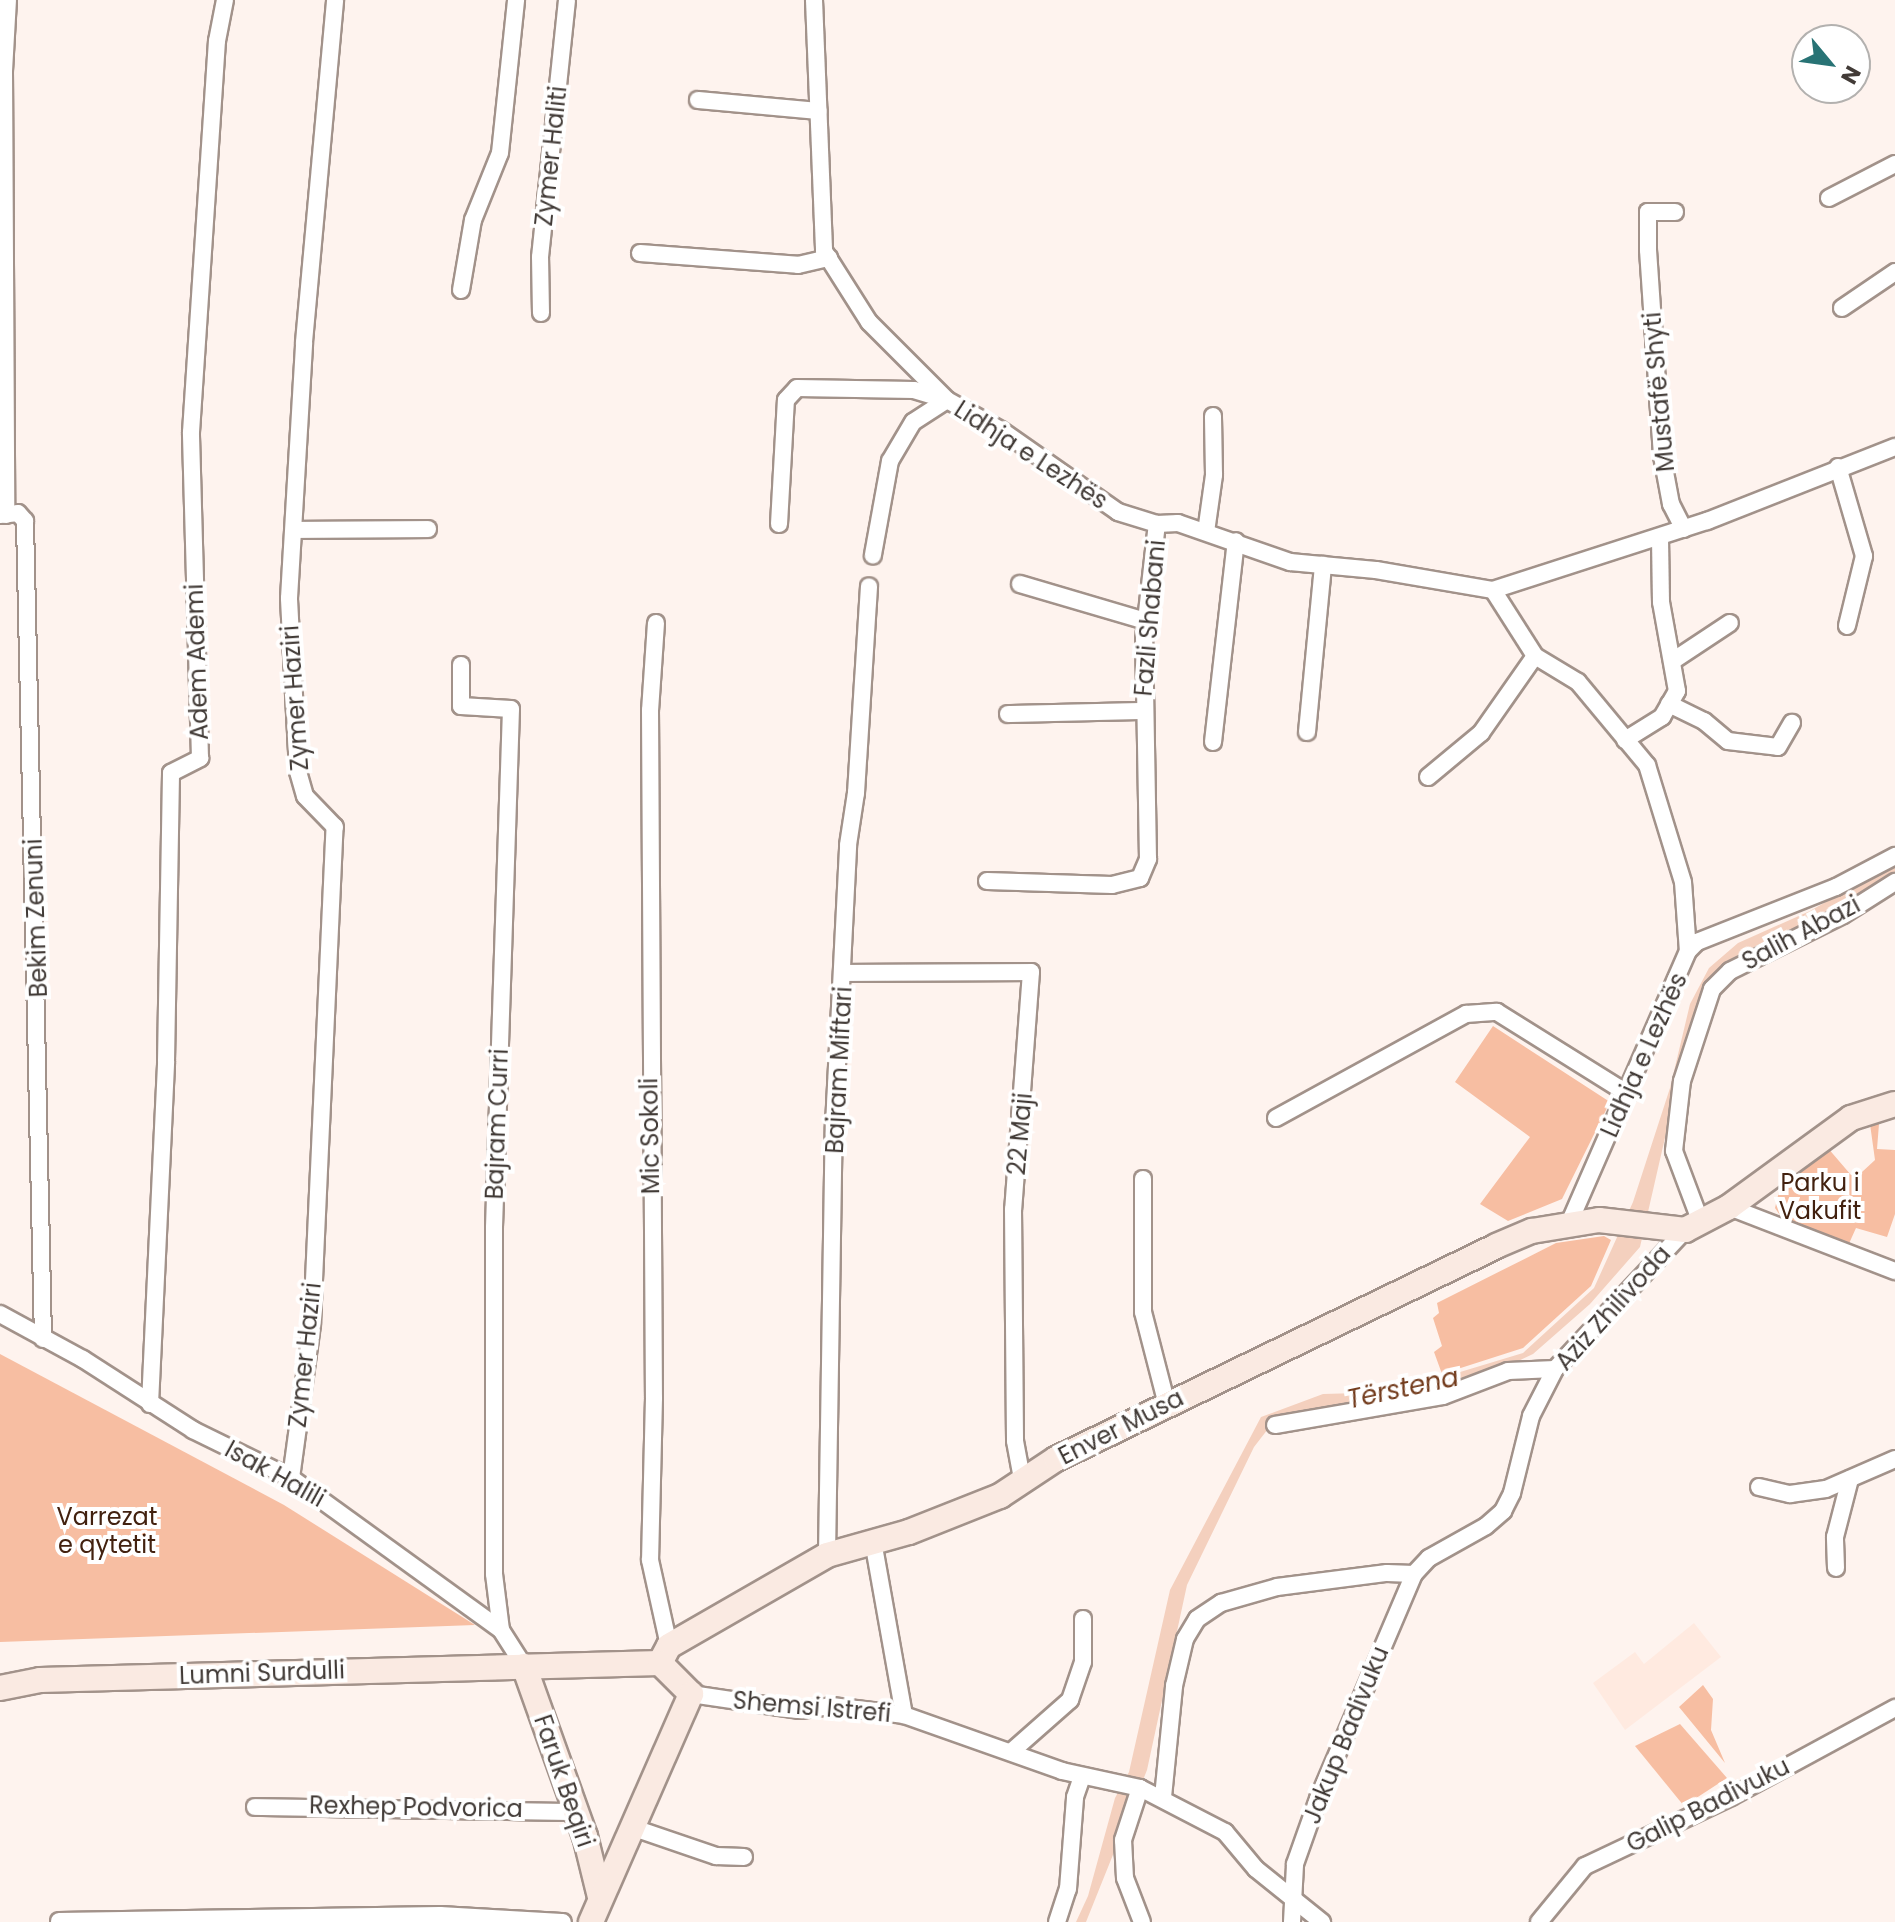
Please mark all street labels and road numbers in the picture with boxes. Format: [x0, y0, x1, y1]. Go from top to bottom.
street label: Zymer Haliti [529, 85, 573, 227]
street label: Mustafë Shyti [1638, 311, 1680, 473]
street label: Lidhja e Lezhës [949, 395, 1113, 515]
street label: Fazli Shabani [1129, 539, 1171, 697]
street label: Adem Ademi [180, 583, 214, 741]
street label: Zymer Haziri [276, 624, 314, 772]
street label: Bekim Zenuni [19, 838, 53, 998]
street label: Salih Abazi [1737, 890, 1865, 976]
street label: Lidhja e Lezhës [1595, 968, 1693, 1142]
street label: Bajram Miftari [820, 986, 858, 1154]
street label: Bajram Curri [480, 1048, 514, 1200]
street label: Mic Sokoli [635, 1077, 665, 1195]
street label: 22 Maji [1002, 1092, 1038, 1176]
street label: Aziz Zhilivoda [1550, 1240, 1676, 1376]
street label: Zymer Haziri [283, 1281, 327, 1429]
street label: Enver Musa [1054, 1383, 1188, 1471]
street label: Isak Halili [220, 1435, 330, 1513]
street label: Jakup Badivuku [1297, 1642, 1395, 1828]
street label: Lumni Surdulli [179, 1656, 345, 1690]
street label: Shemsi Istrefi [732, 1686, 892, 1728]
street label: Faruk Beqiri [528, 1711, 600, 1851]
street label: Galip Badivuku [1622, 1752, 1794, 1858]
street label: Rexhep Podvorica [309, 1791, 523, 1823]

